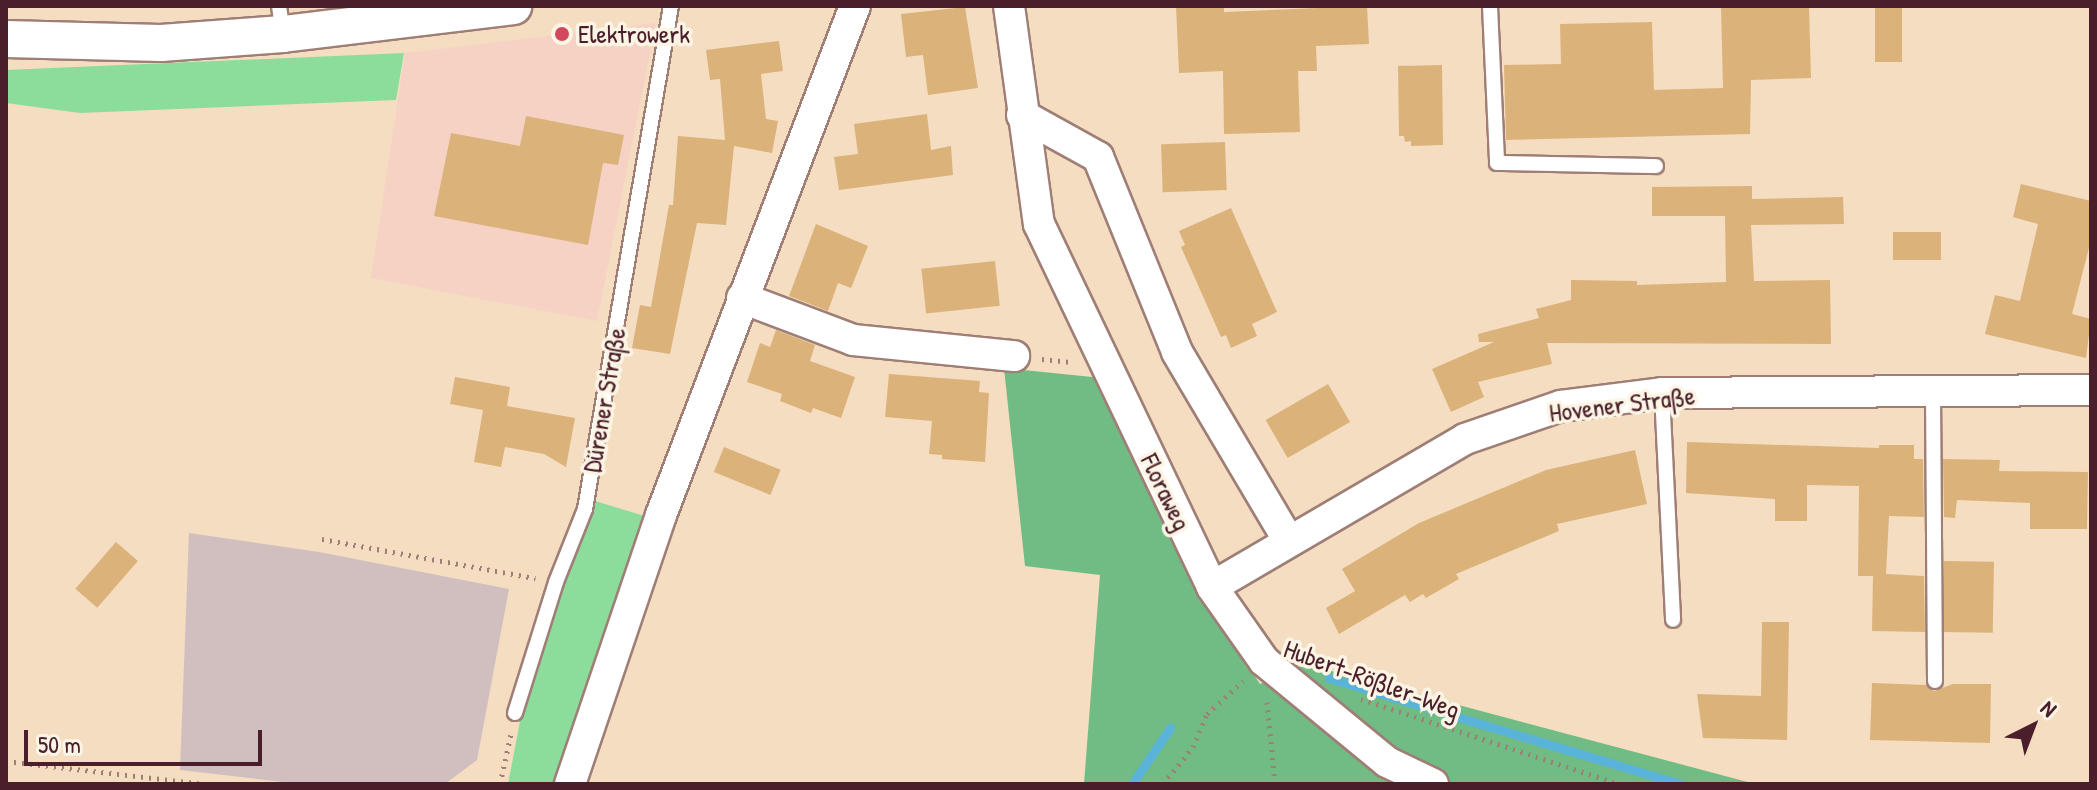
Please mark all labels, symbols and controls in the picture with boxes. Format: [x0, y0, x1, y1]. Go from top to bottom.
place label: Elektrowerk [578, 18, 690, 50]
marker: Elektrowerk [553, 25, 571, 43]
street label: Dürener Straße [576, 325, 632, 475]
street label: Hovener Straße [1547, 380, 1697, 428]
street label: Floraweg [1134, 449, 1198, 535]
street label: Hubert-Rößler-Weg [1280, 633, 1464, 725]
north arrow [1993, 686, 2073, 766]
text: N [2035, 693, 2063, 723]
scale bar [28, 714, 266, 764]
text: 50 m [38, 728, 81, 760]

